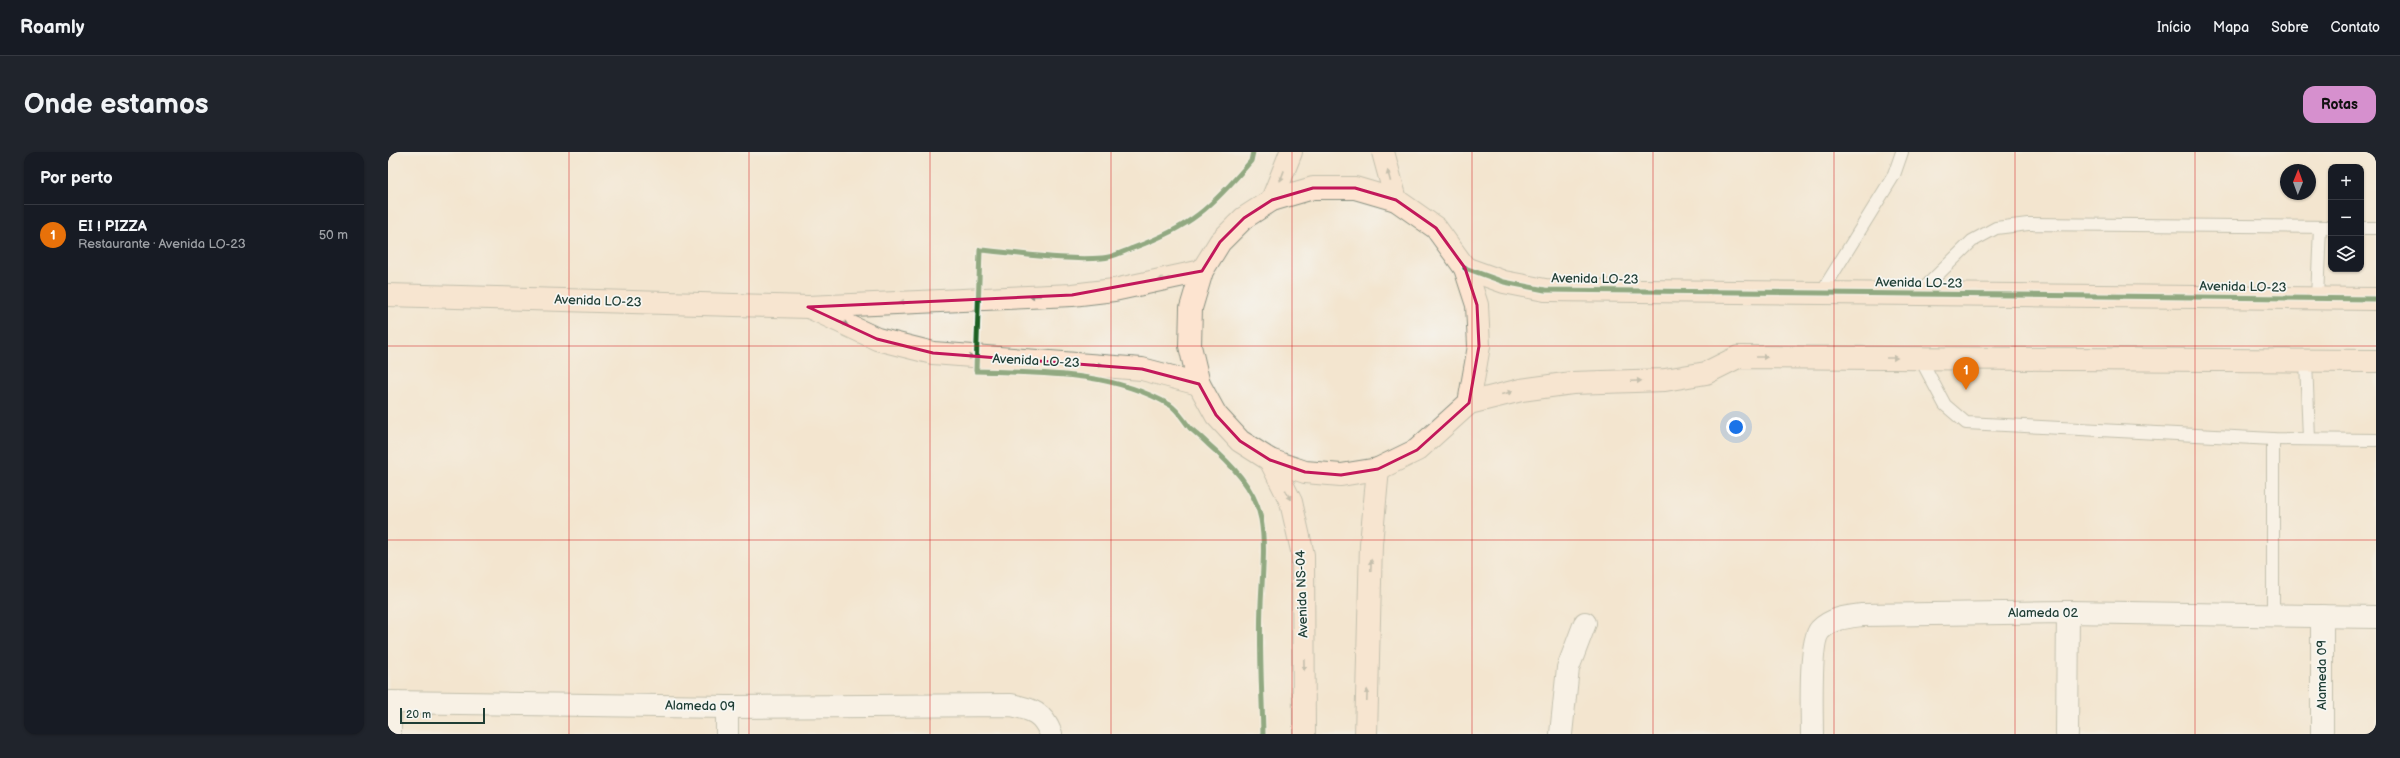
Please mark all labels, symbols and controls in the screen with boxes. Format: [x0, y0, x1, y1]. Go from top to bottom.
text: Roamly [20, 16, 84, 39]
text: Início [2157, 19, 2191, 36]
text: Mapa [2213, 19, 2249, 36]
text: Sobre [2271, 19, 2309, 36]
text: Contato [2331, 19, 2380, 36]
button: Rotas [2303, 86, 2376, 123]
text: Onde estamos [24, 88, 209, 121]
north arrow [2280, 164, 2316, 200]
map controls [2328, 164, 2364, 272]
button: + [2328, 164, 2364, 200]
text: Por perto [40, 168, 113, 188]
one-way arrow [1386, 170, 1392, 182]
one-way arrow [1278, 171, 1284, 183]
button: − [2328, 200, 2364, 236]
text: EI ! PIZZA [78, 217, 147, 236]
text: 1 [50, 227, 56, 243]
text: 50 m [319, 227, 348, 243]
text: Restaurante · Avenida LO-23 [78, 236, 246, 252]
button: layers [2328, 236, 2364, 272]
street label: Avenida LO-23 [1551, 270, 1639, 288]
street label: Avenida LO-23 [1875, 274, 1963, 292]
one-way arrow [1158, 276, 1170, 282]
street label: Avenida LO-23 [2199, 278, 2287, 296]
street label: Avenida LO-23 [554, 291, 642, 311]
one-way arrow [1029, 293, 1041, 300]
one-way arrow [899, 299, 911, 306]
one-way arrow [837, 320, 849, 326]
street label: Avenida LO-23 [992, 351, 1080, 371]
one-way arrow [962, 353, 974, 360]
one-way arrow [1756, 354, 1769, 360]
one-way arrow [1886, 355, 1899, 361]
pin: 1 [1953, 357, 1979, 390]
one-way arrow [1091, 362, 1103, 369]
one-way arrow [1630, 377, 1642, 384]
one-way arrow [1501, 390, 1513, 396]
your location [1726, 417, 1746, 437]
one-way arrow [1284, 489, 1291, 501]
street label: Avenida NS-04 [1292, 550, 1312, 638]
one-way arrow [1368, 558, 1374, 571]
street label: Alameda 02 [2008, 605, 2078, 621]
street label: Alameda 09 [2314, 640, 2330, 710]
one-way arrow [1301, 659, 1307, 672]
one-way arrow [1364, 689, 1371, 701]
street label: Alameda 09 [665, 697, 735, 715]
scale bar [400, 706, 485, 725]
text: 20 m [406, 708, 431, 721]

